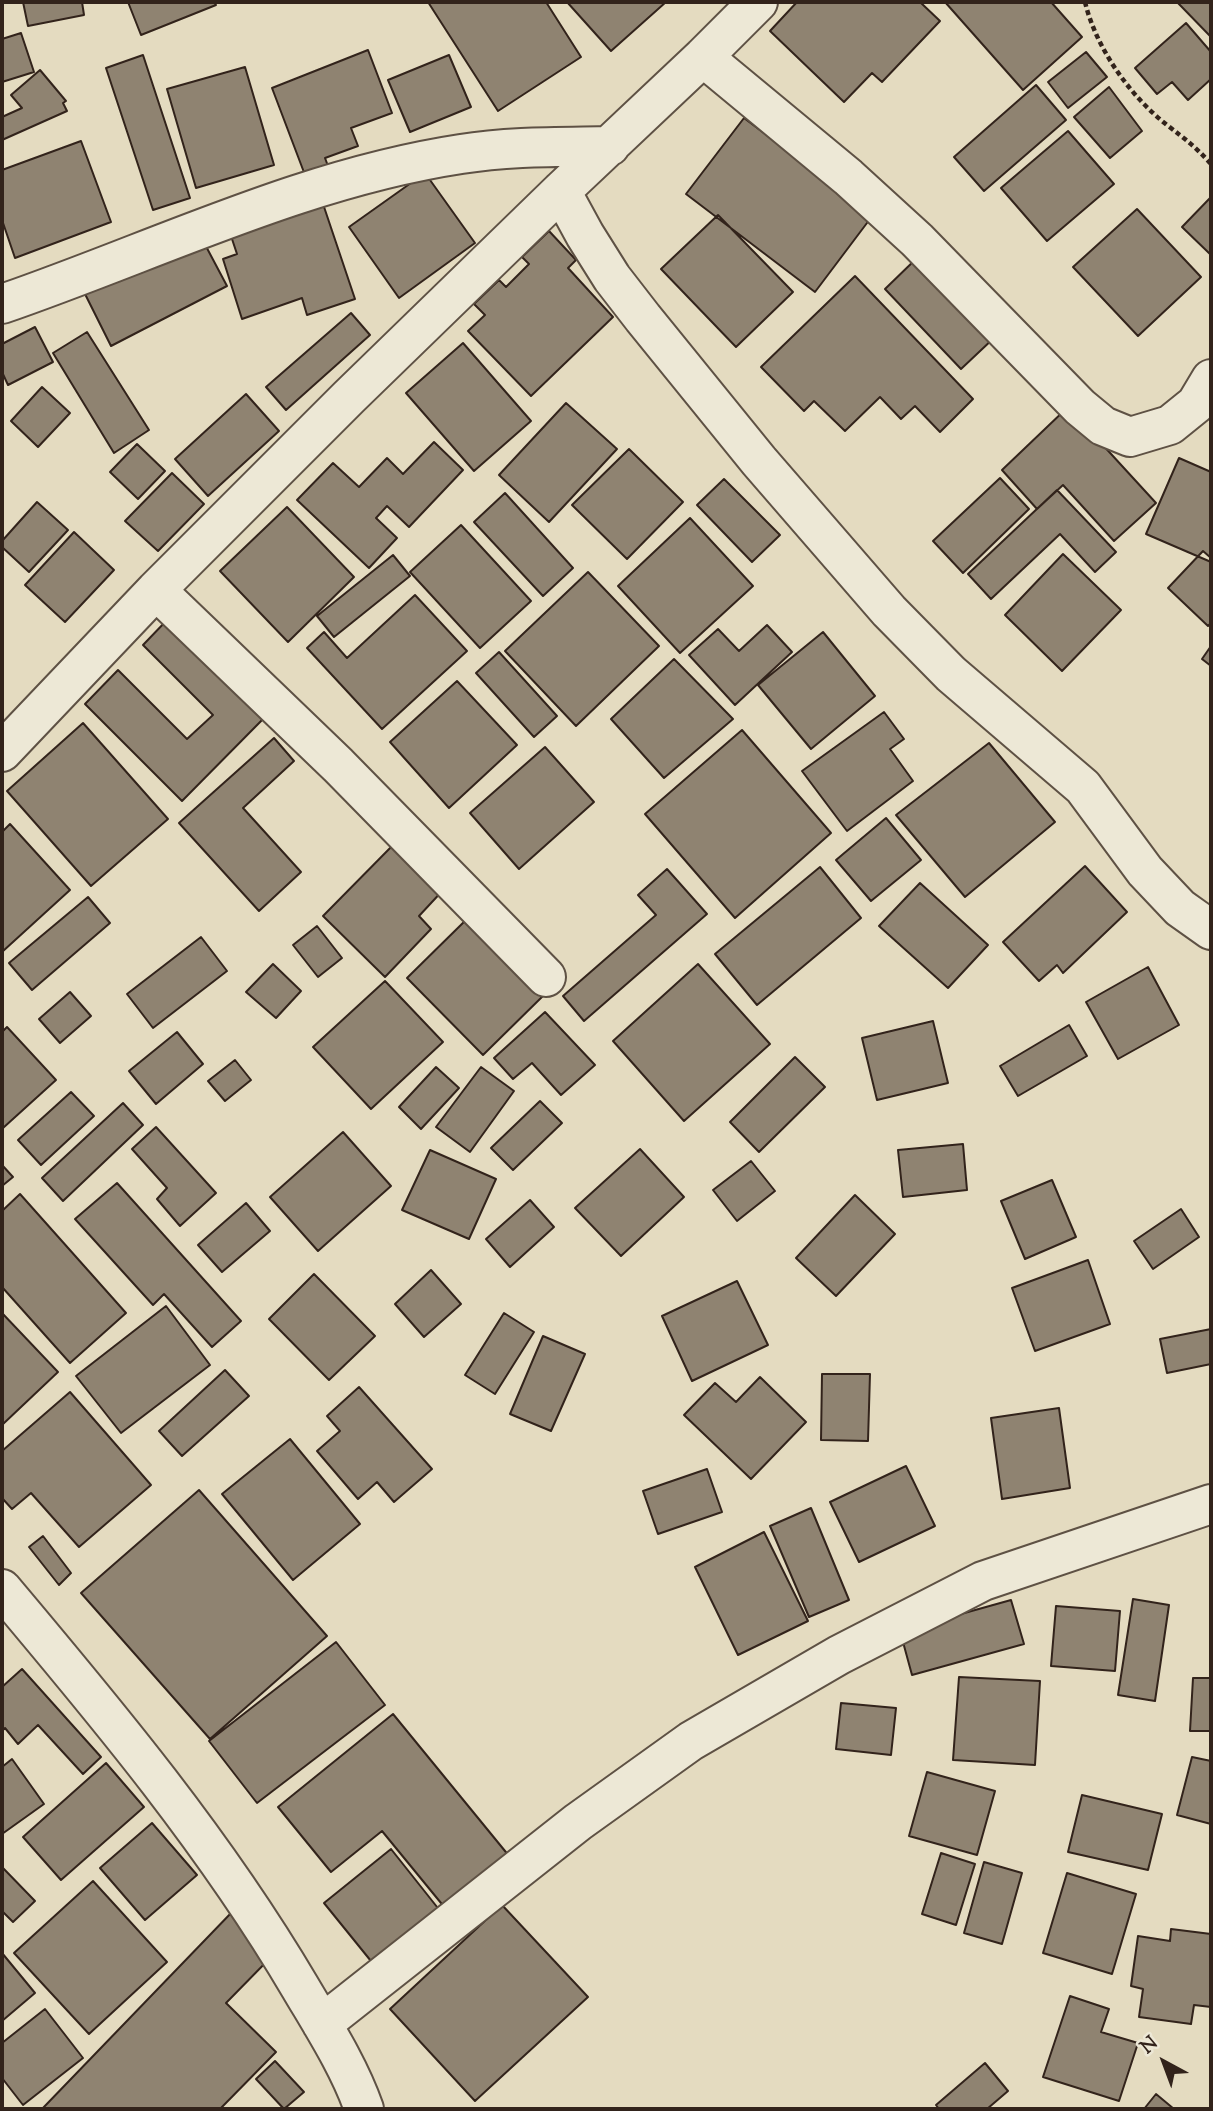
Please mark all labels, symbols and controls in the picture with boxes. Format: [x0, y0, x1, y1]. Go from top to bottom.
north arrow [1129, 2027, 1199, 2097]
text: N [1135, 2031, 1164, 2061]

